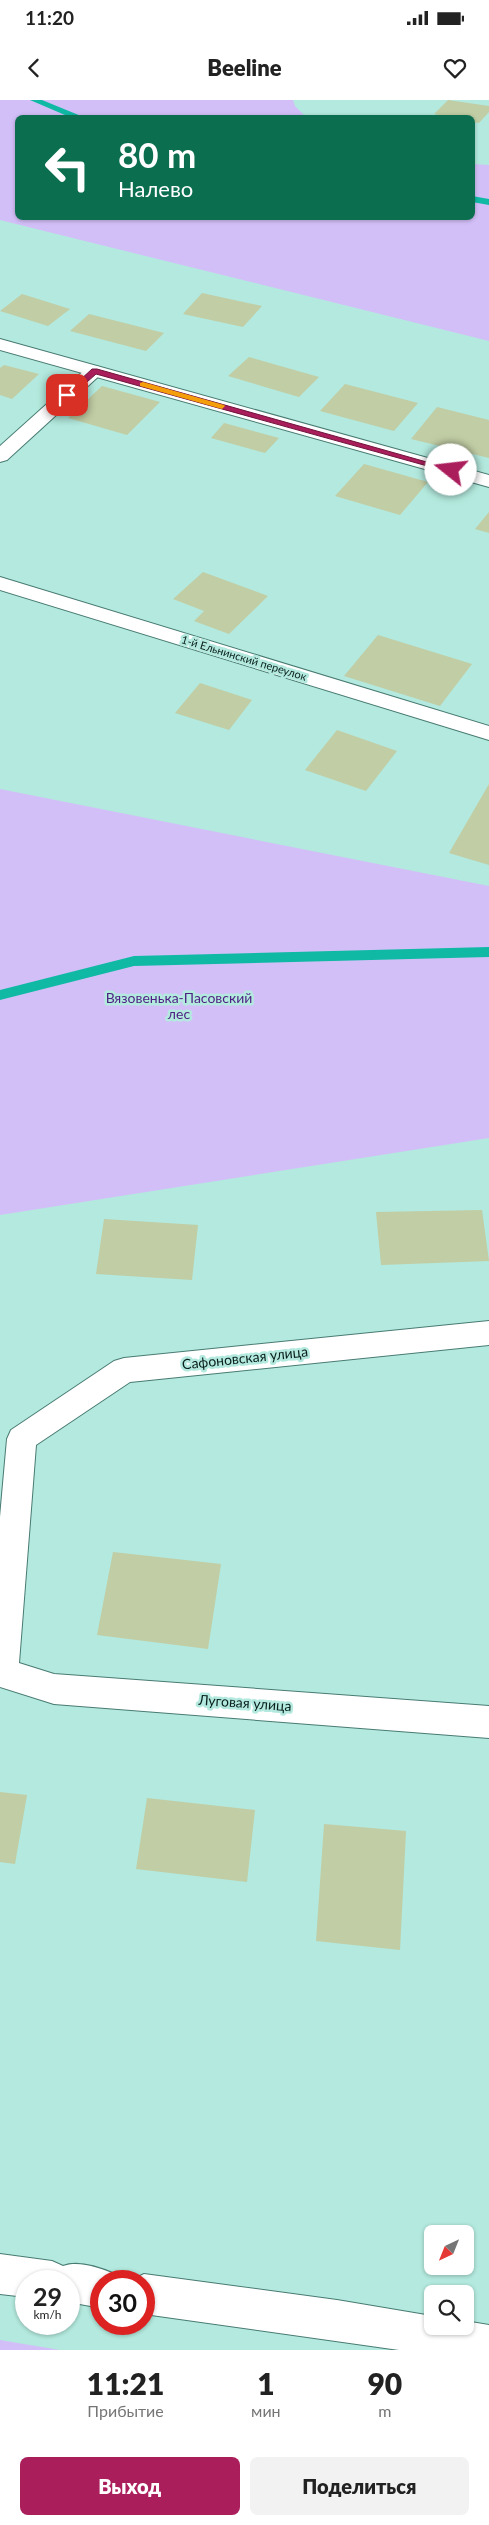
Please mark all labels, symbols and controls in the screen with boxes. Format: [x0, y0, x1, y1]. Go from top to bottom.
text: 11:20 [25, 6, 74, 29]
icon: back [20, 54, 48, 82]
text: Beeline [207, 54, 282, 81]
icon: heart [441, 54, 469, 82]
text: 80 m [118, 133, 196, 175]
icon: left [35, 135, 100, 200]
text: Налево [118, 175, 193, 202]
pin [46, 374, 88, 416]
icon: arrive [53, 381, 81, 409]
position arrow [424, 443, 476, 495]
street label: 1-й Ельнинский переулок [180, 632, 309, 683]
park label: Вязовенька-Пасовский лес [106, 989, 252, 1022]
street label: Сафоновская улица [181, 1342, 309, 1373]
street label: Луговая улица [197, 1691, 292, 1714]
north arrow [424, 2225, 474, 2275]
map controls [424, 2225, 474, 2335]
speed limit sign: 30 [90, 2270, 155, 2335]
text: 29 [33, 2281, 62, 2311]
button: search [424, 2285, 474, 2335]
text: km/h [33, 2307, 62, 2322]
text: 11:21 [87, 2365, 164, 2401]
text: 1 [257, 2365, 275, 2401]
text: 90 [367, 2365, 402, 2401]
text: Прибытие [87, 2401, 164, 2420]
text: мин [251, 2401, 281, 2420]
text: m [378, 2401, 391, 2420]
button: Выход [20, 2457, 240, 2515]
button: Поделиться [250, 2457, 469, 2515]

